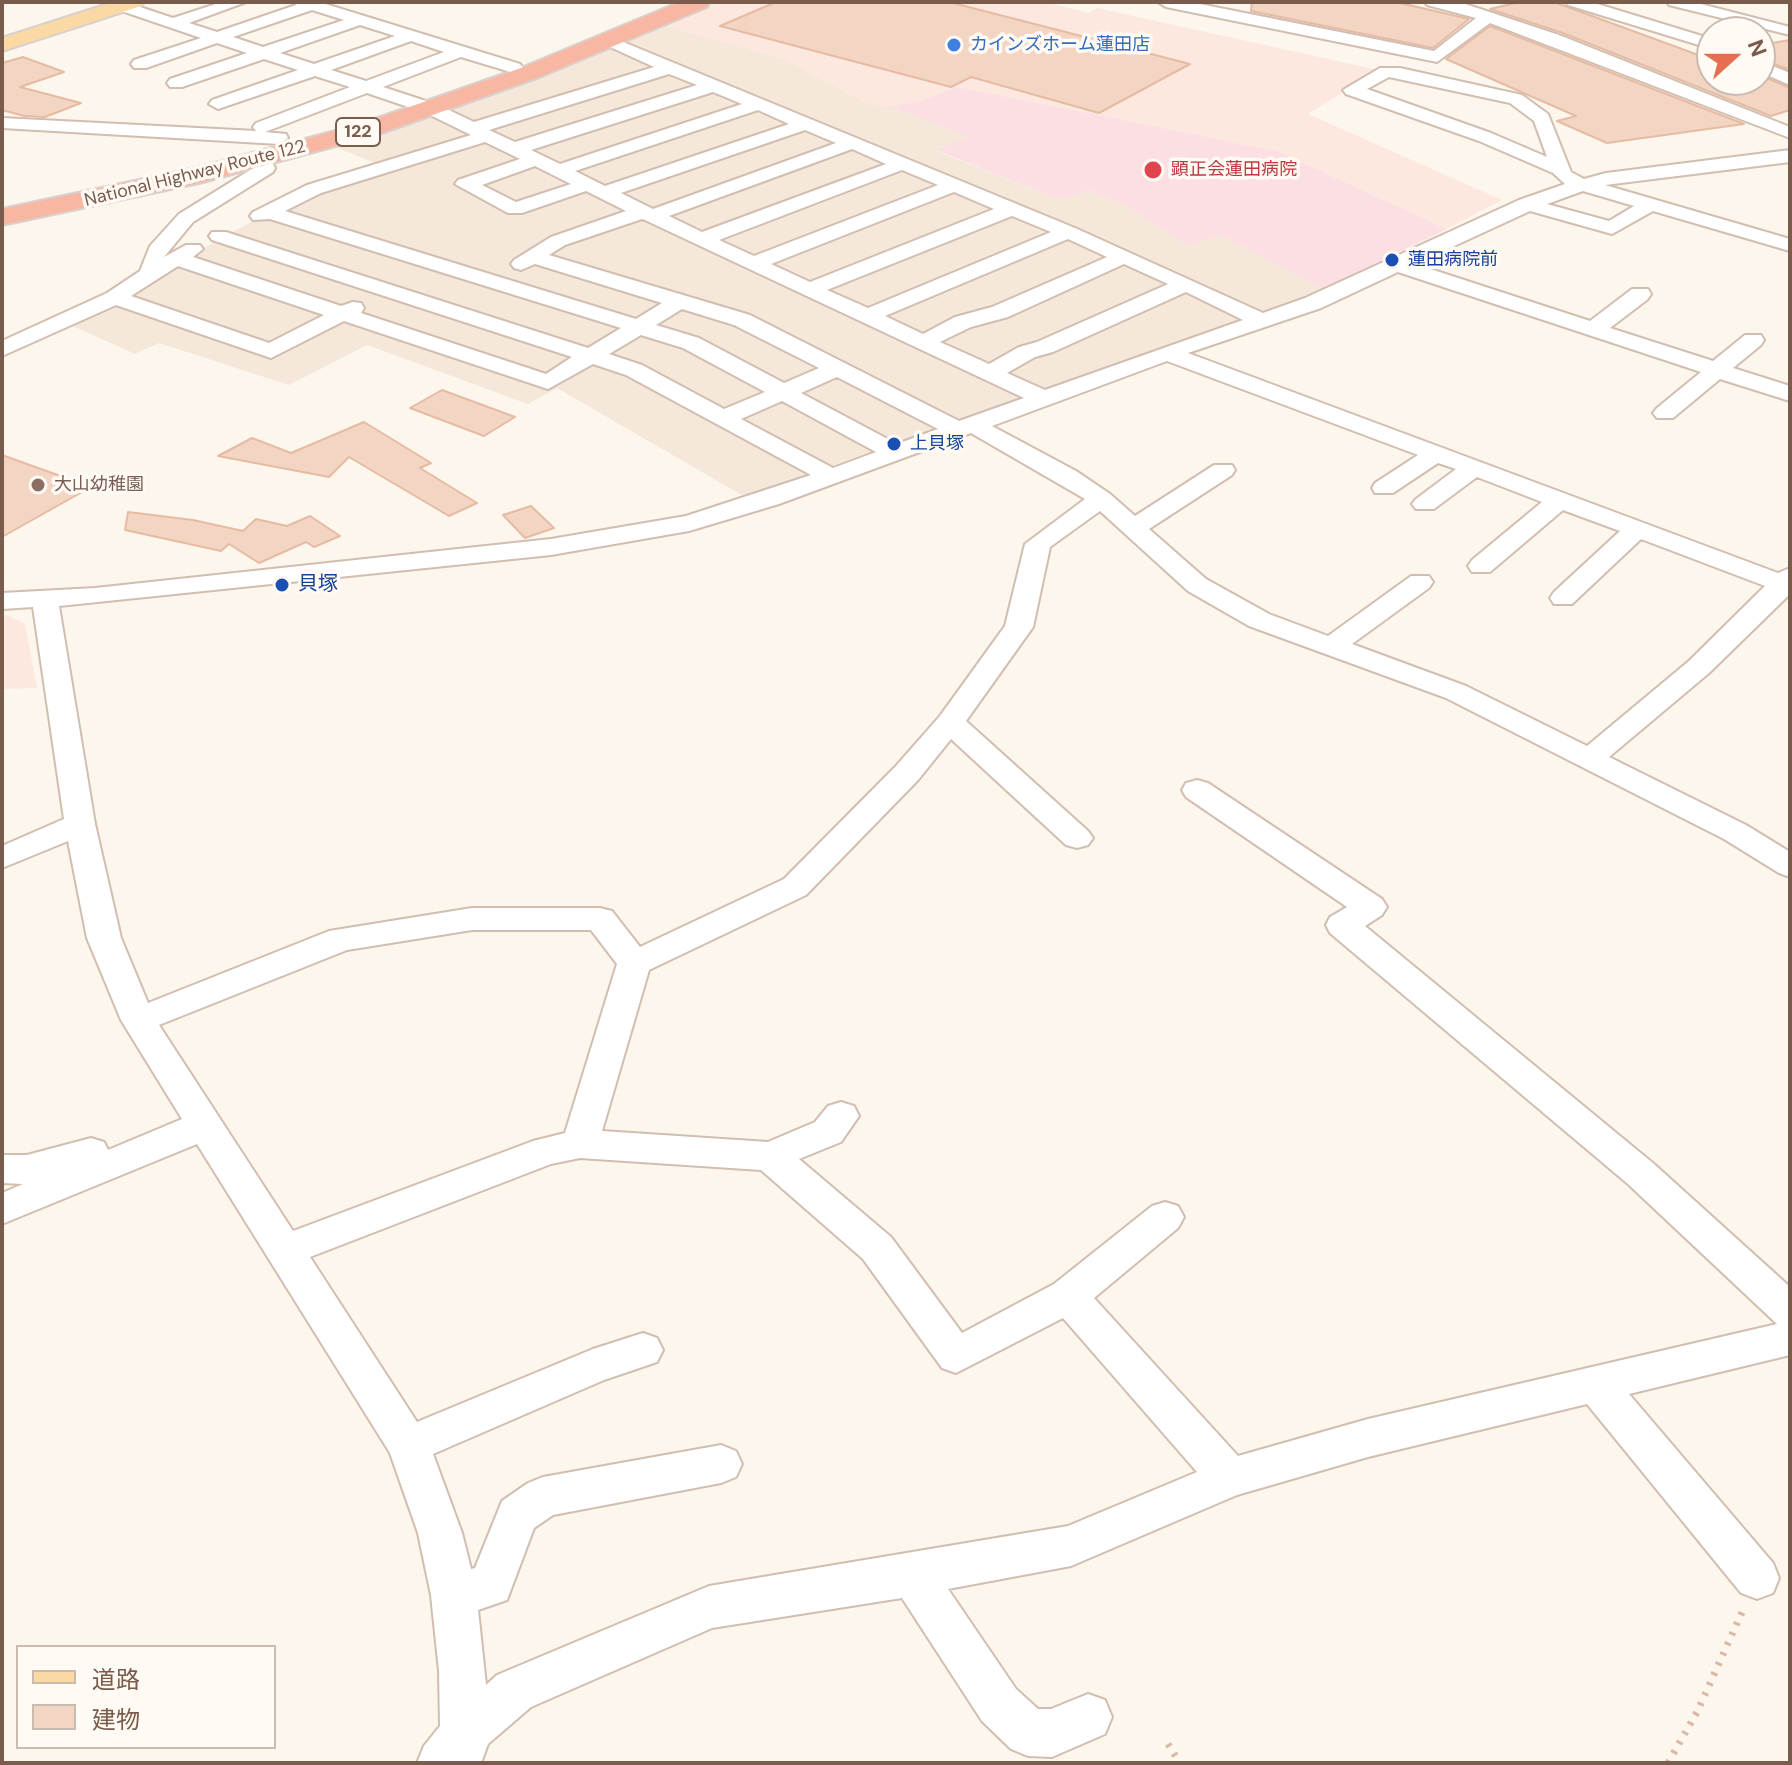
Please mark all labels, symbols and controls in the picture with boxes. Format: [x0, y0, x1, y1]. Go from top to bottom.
north arrow [1696, 16, 1776, 96]
place label: カインズホーム蓮田店 [970, 34, 1150, 56]
text: N [1741, 35, 1773, 61]
marker: カインズホーム蓮田店 [945, 36, 963, 54]
road number: 122 [336, 118, 380, 146]
street label: National Highway Route 122 [82, 136, 308, 212]
marker: 顕正会蓮田病院 [1142, 159, 1164, 181]
place label: 顕正会蓮田病院 [1171, 159, 1297, 181]
place label: 蓮田病院前 [1408, 249, 1498, 271]
marker: 蓮田病院前 [1383, 251, 1401, 269]
place label: 上貝塚 [910, 433, 964, 455]
marker: 上貝塚 [885, 435, 903, 453]
place label: 大山幼稚園 [54, 474, 144, 496]
marker: 大山幼稚園 [29, 476, 47, 494]
place label: 貝塚 [298, 573, 338, 597]
marker: 貝塚 [273, 576, 291, 594]
legend [16, 1645, 276, 1749]
text: 道路 [92, 1664, 140, 1695]
text: 建物 [92, 1704, 140, 1735]

